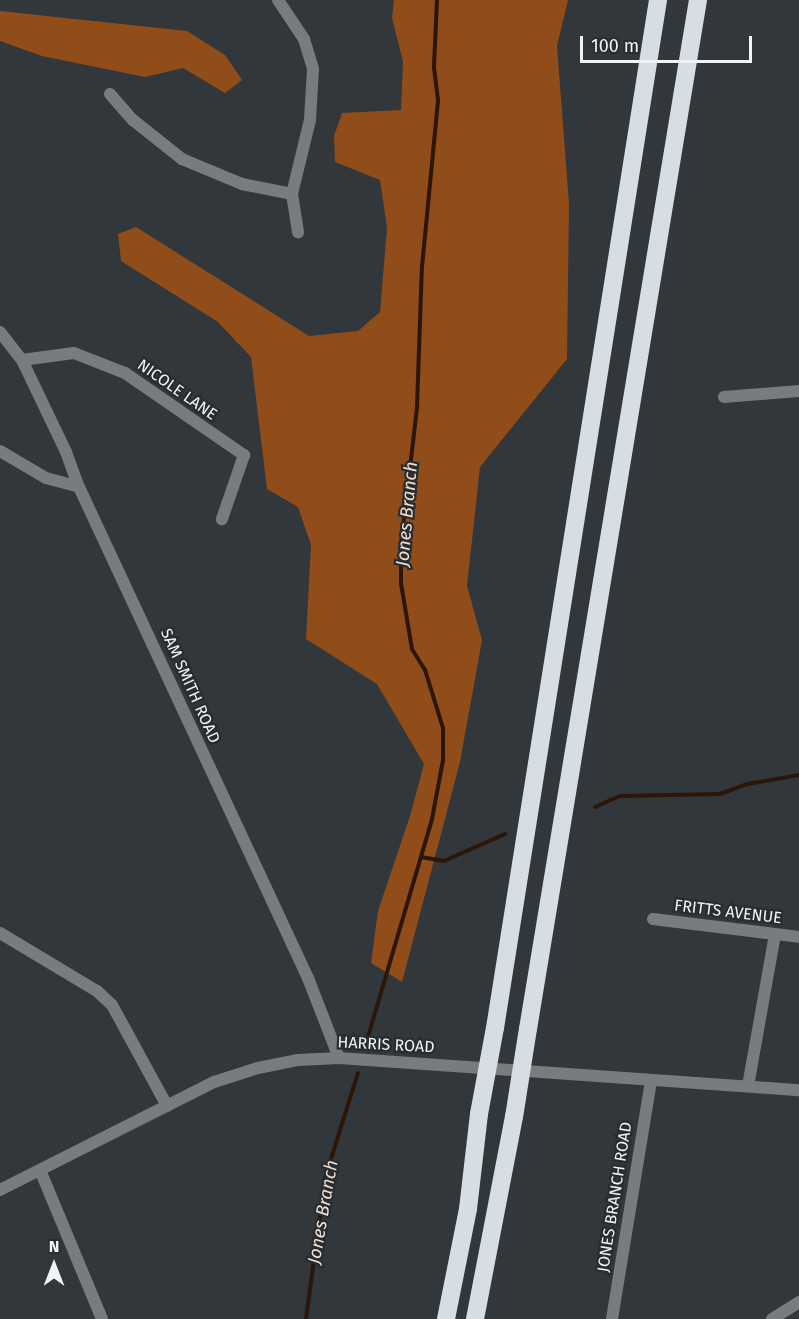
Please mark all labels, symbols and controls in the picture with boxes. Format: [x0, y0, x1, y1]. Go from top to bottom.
scale bar [583, 24, 756, 62]
text: 100 m [591, 35, 639, 57]
street label: NICOLE LANE [134, 356, 220, 424]
water label: Jones Branch [392, 461, 422, 567]
street label: SAM SMITH ROAD [156, 626, 224, 746]
street label: FRITTS AVENUE [673, 896, 783, 928]
street label: HARRIS ROAD [337, 1033, 435, 1057]
street label: JONES BRANCH ROAD [594, 1121, 636, 1273]
water label: Jones Branch [303, 1158, 343, 1266]
north arrow [24, 1235, 84, 1295]
text: N [49, 1237, 59, 1256]

